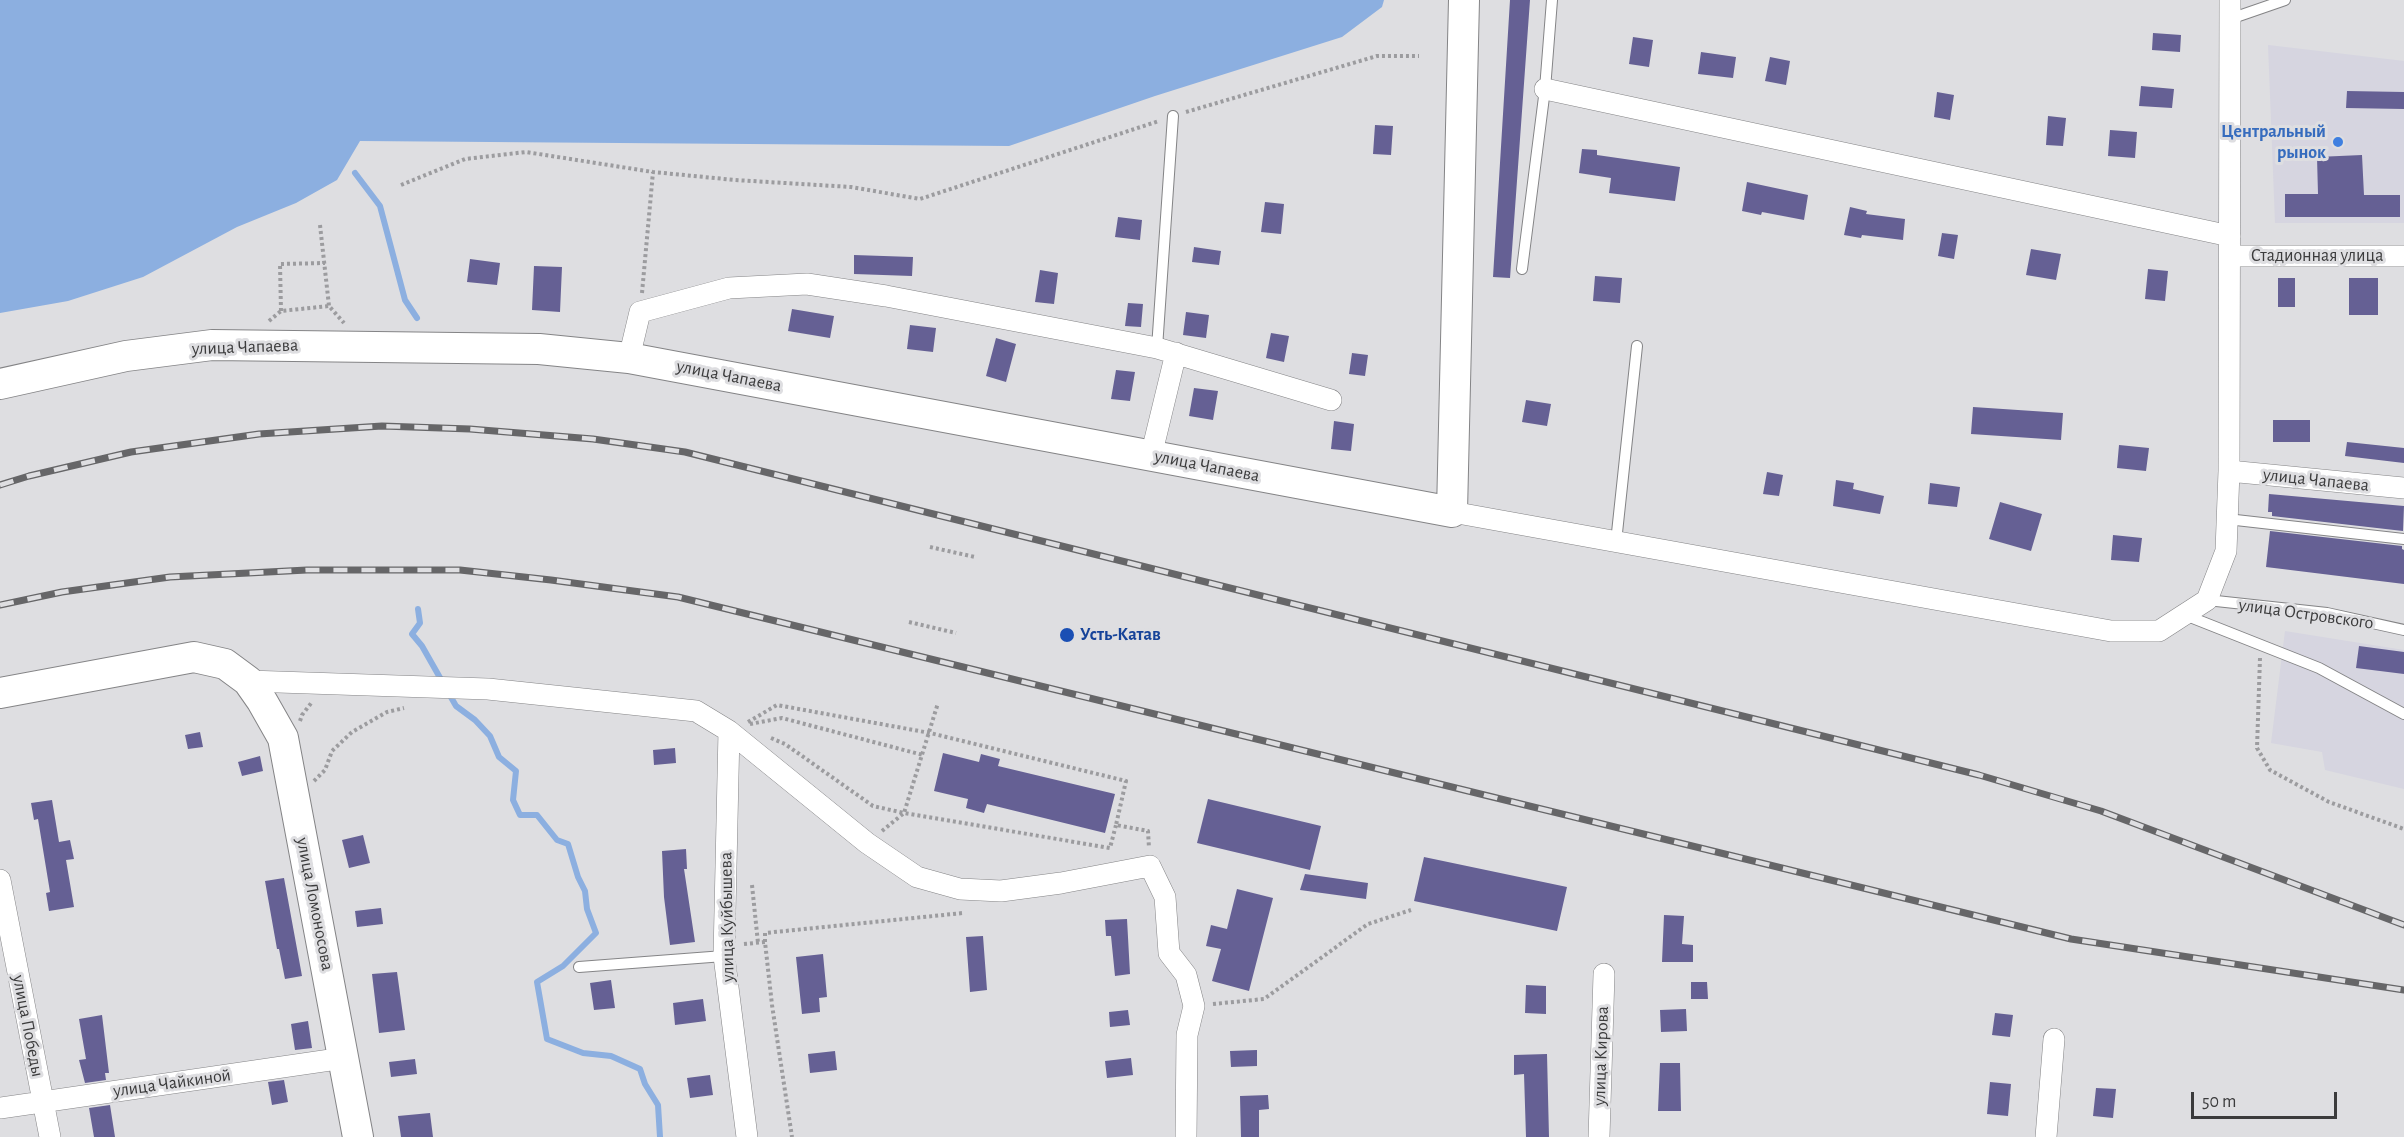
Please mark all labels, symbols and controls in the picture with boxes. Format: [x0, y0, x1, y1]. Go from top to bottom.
place label: Центральный рынок [2221, 121, 2326, 164]
marker: Центральный рынок [2331, 135, 2345, 149]
street label: Стадионная улица [2251, 245, 2383, 267]
street label: улица Чапаева [191, 334, 299, 360]
street label: улица Чапаева [675, 355, 783, 397]
street label: улица Чапаева [1153, 445, 1261, 487]
street label: улица Чапаева [2262, 464, 2370, 496]
street label: улица Островского [2237, 594, 2375, 634]
place label: Усть-Катав [1080, 624, 1161, 646]
marker: Усть-Катав [1058, 626, 1076, 644]
street label: улица Ломоносова [292, 836, 338, 972]
street label: улица Куйбышева [715, 852, 739, 982]
street label: улица Победы [8, 973, 48, 1079]
street label: улица Кирова [1588, 1006, 1614, 1106]
street label: улица Чайкиной [112, 1064, 232, 1102]
scale bar [2194, 1080, 2340, 1118]
text: 50 m [2202, 1093, 2236, 1111]

